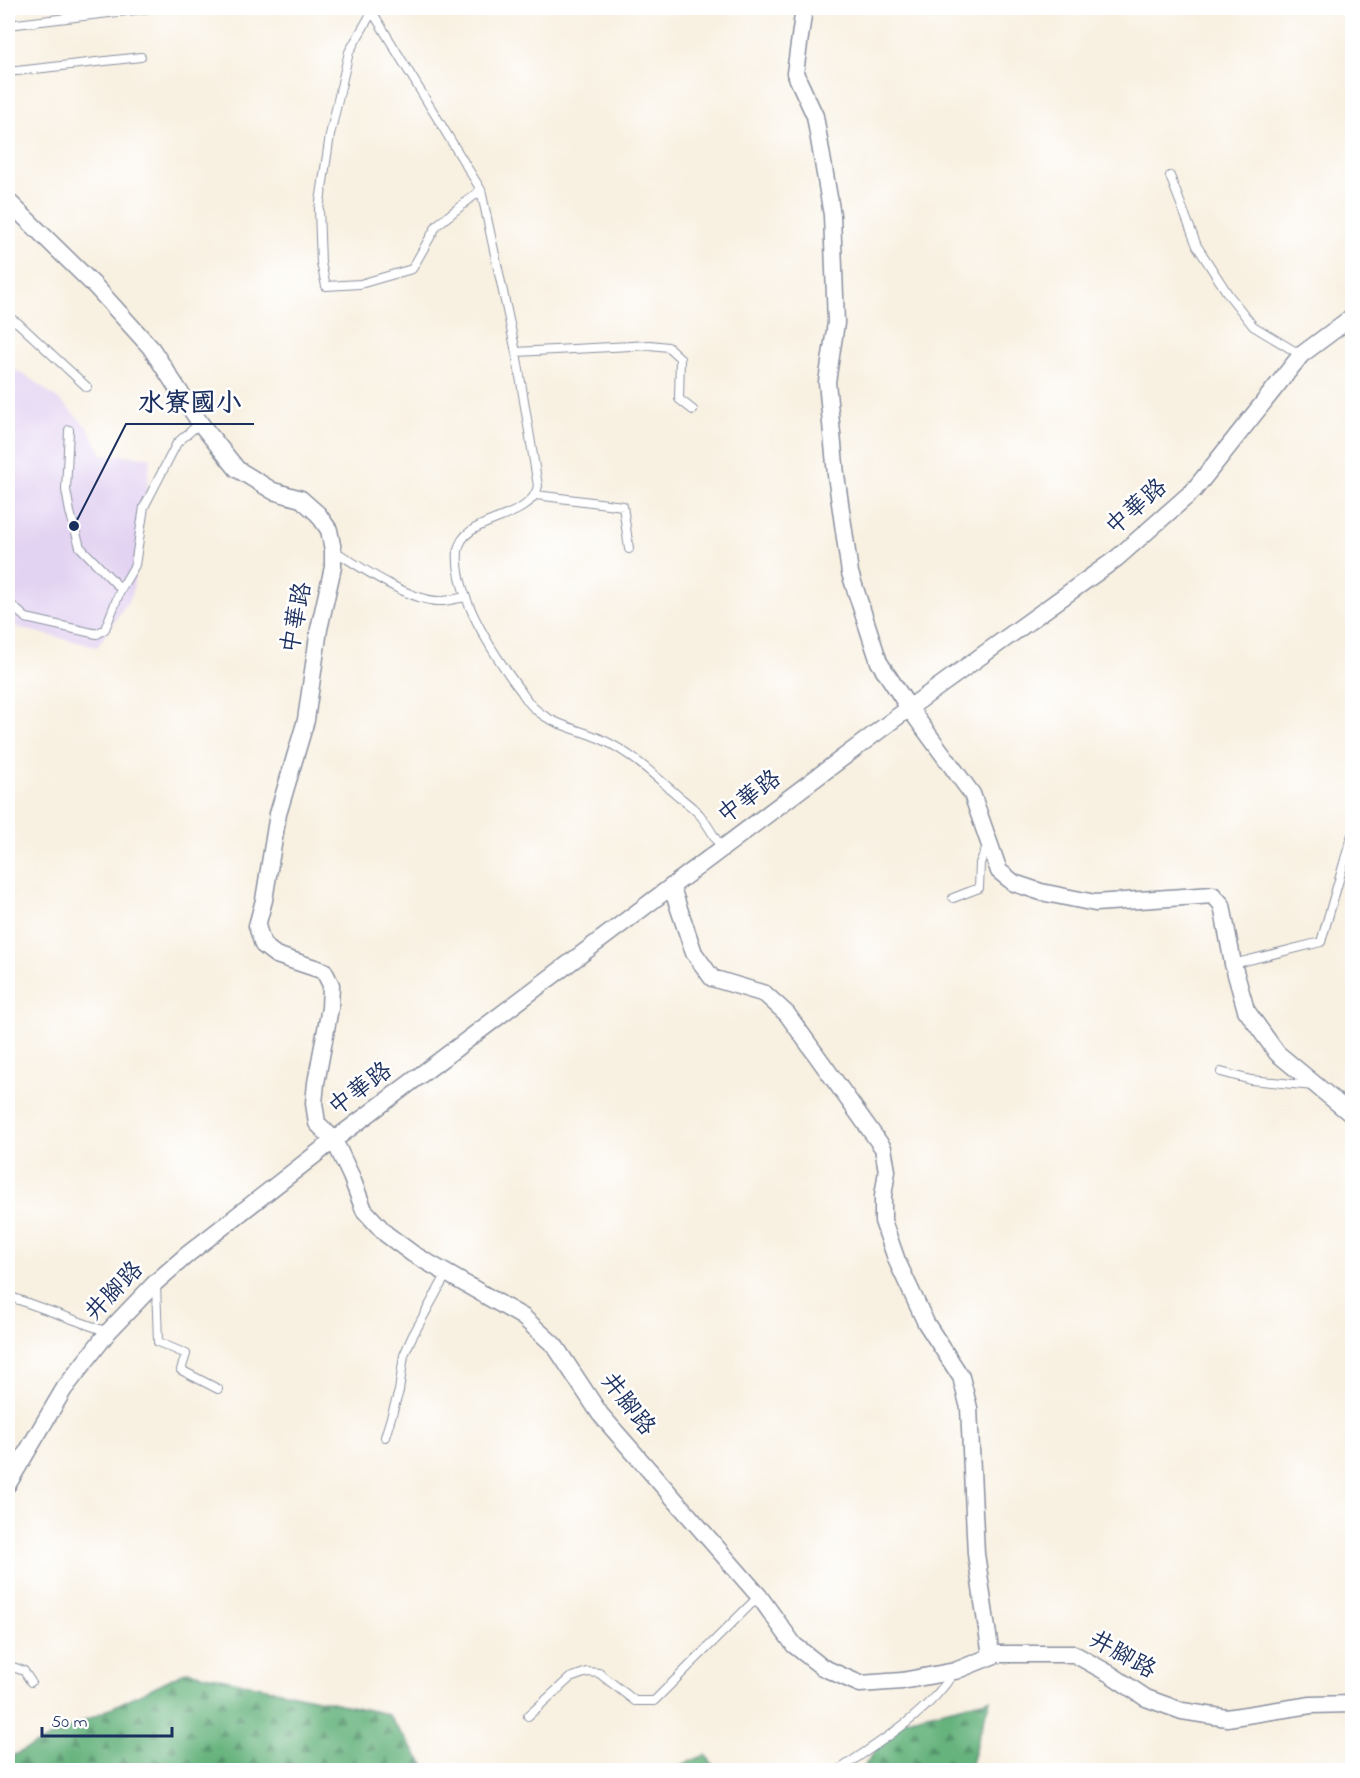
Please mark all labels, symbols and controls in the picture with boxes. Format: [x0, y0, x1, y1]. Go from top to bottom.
callout: 水寮國小 [126, 380, 254, 424]
text: 水寮國小 [138, 386, 242, 424]
street label: 中華路 [1098, 471, 1176, 545]
street label: 中華路 [274, 579, 322, 657]
street label: 中華路 [711, 762, 789, 834]
street label: 中華路 [322, 1054, 400, 1126]
street label: 井腳路 [77, 1254, 153, 1330]
street label: 井腳路 [591, 1366, 663, 1444]
street label: 井腳路 [1082, 1623, 1162, 1689]
scale bar [42, 1700, 172, 1738]
text: 50 m [51, 1710, 88, 1736]

